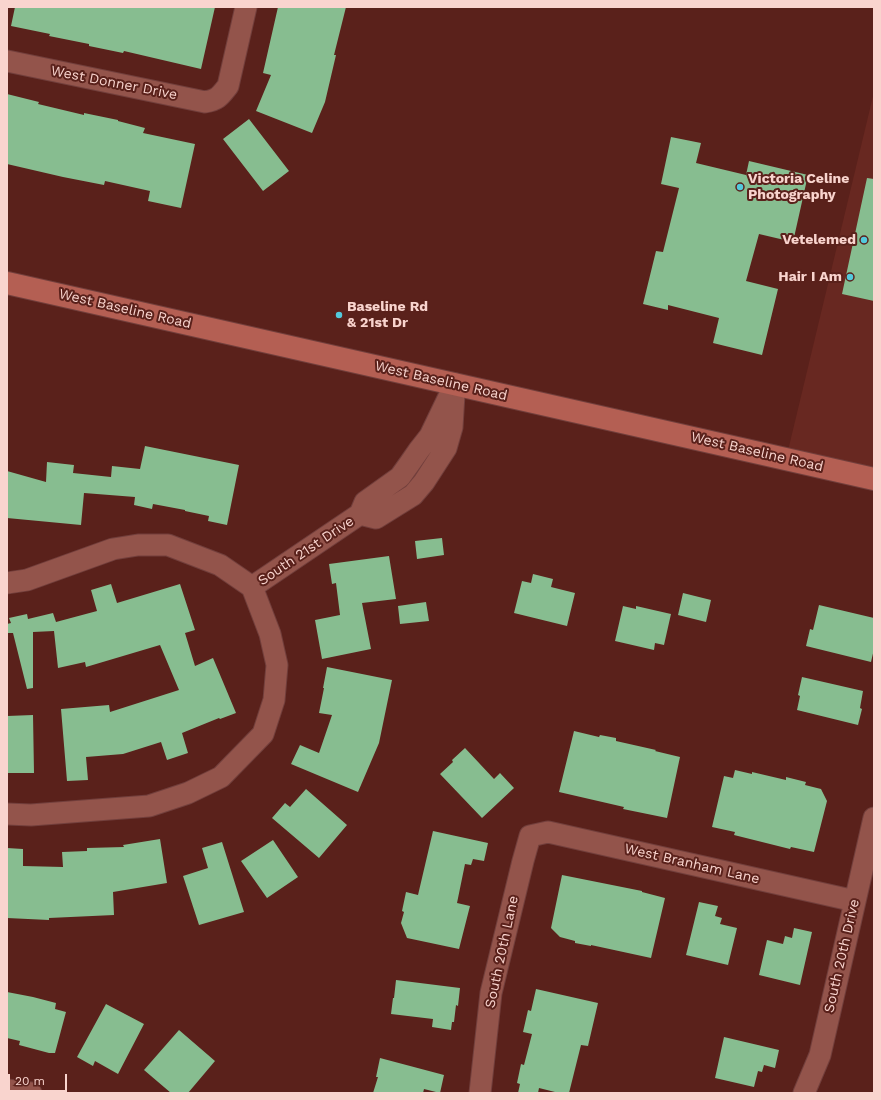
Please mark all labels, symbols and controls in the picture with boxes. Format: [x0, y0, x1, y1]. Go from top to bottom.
street label: West Donner Drive [49, 63, 179, 103]
place label: Victoria Celine Photography [748, 171, 849, 204]
marker: Victoria Celine Photography [735, 182, 745, 192]
place label: Vetelemed [782, 232, 856, 248]
marker: Vetelemed [859, 235, 869, 245]
place label: Hair I Am [778, 269, 842, 285]
marker: Hair I Am [845, 272, 855, 282]
street label: West Baseline Road [57, 286, 193, 332]
place label: Baseline Rd & 21st Dr [347, 299, 428, 332]
marker: Baseline Rd & 21st Dr [334, 310, 344, 320]
street label: West Baseline Road [373, 358, 509, 404]
street label: West Baseline Road [689, 429, 825, 475]
street label: South 21st Drive [255, 513, 357, 589]
street label: West Branham Lane [623, 840, 761, 888]
street label: South 20th Lane [482, 894, 522, 1010]
street label: South 20th Drive [821, 897, 863, 1015]
scale bar [10, 1066, 69, 1092]
text: 20 m [15, 1074, 45, 1088]

